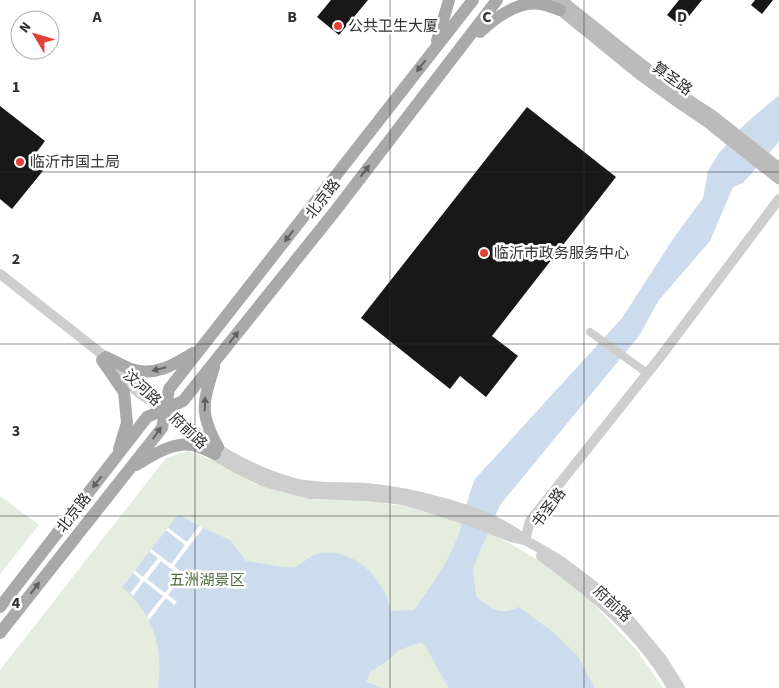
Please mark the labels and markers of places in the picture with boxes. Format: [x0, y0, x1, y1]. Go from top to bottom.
place label: 公共卫生大厦 [348, 16, 438, 37]
marker: 公共卫生大厦 [332, 20, 344, 32]
place label: 临沂市国土局 [30, 152, 120, 173]
marker: 临沂市国土局 [14, 156, 26, 168]
place label: 临沂市政务服务中心 [494, 243, 629, 264]
marker: 临沂市政务服务中心 [478, 247, 490, 259]

